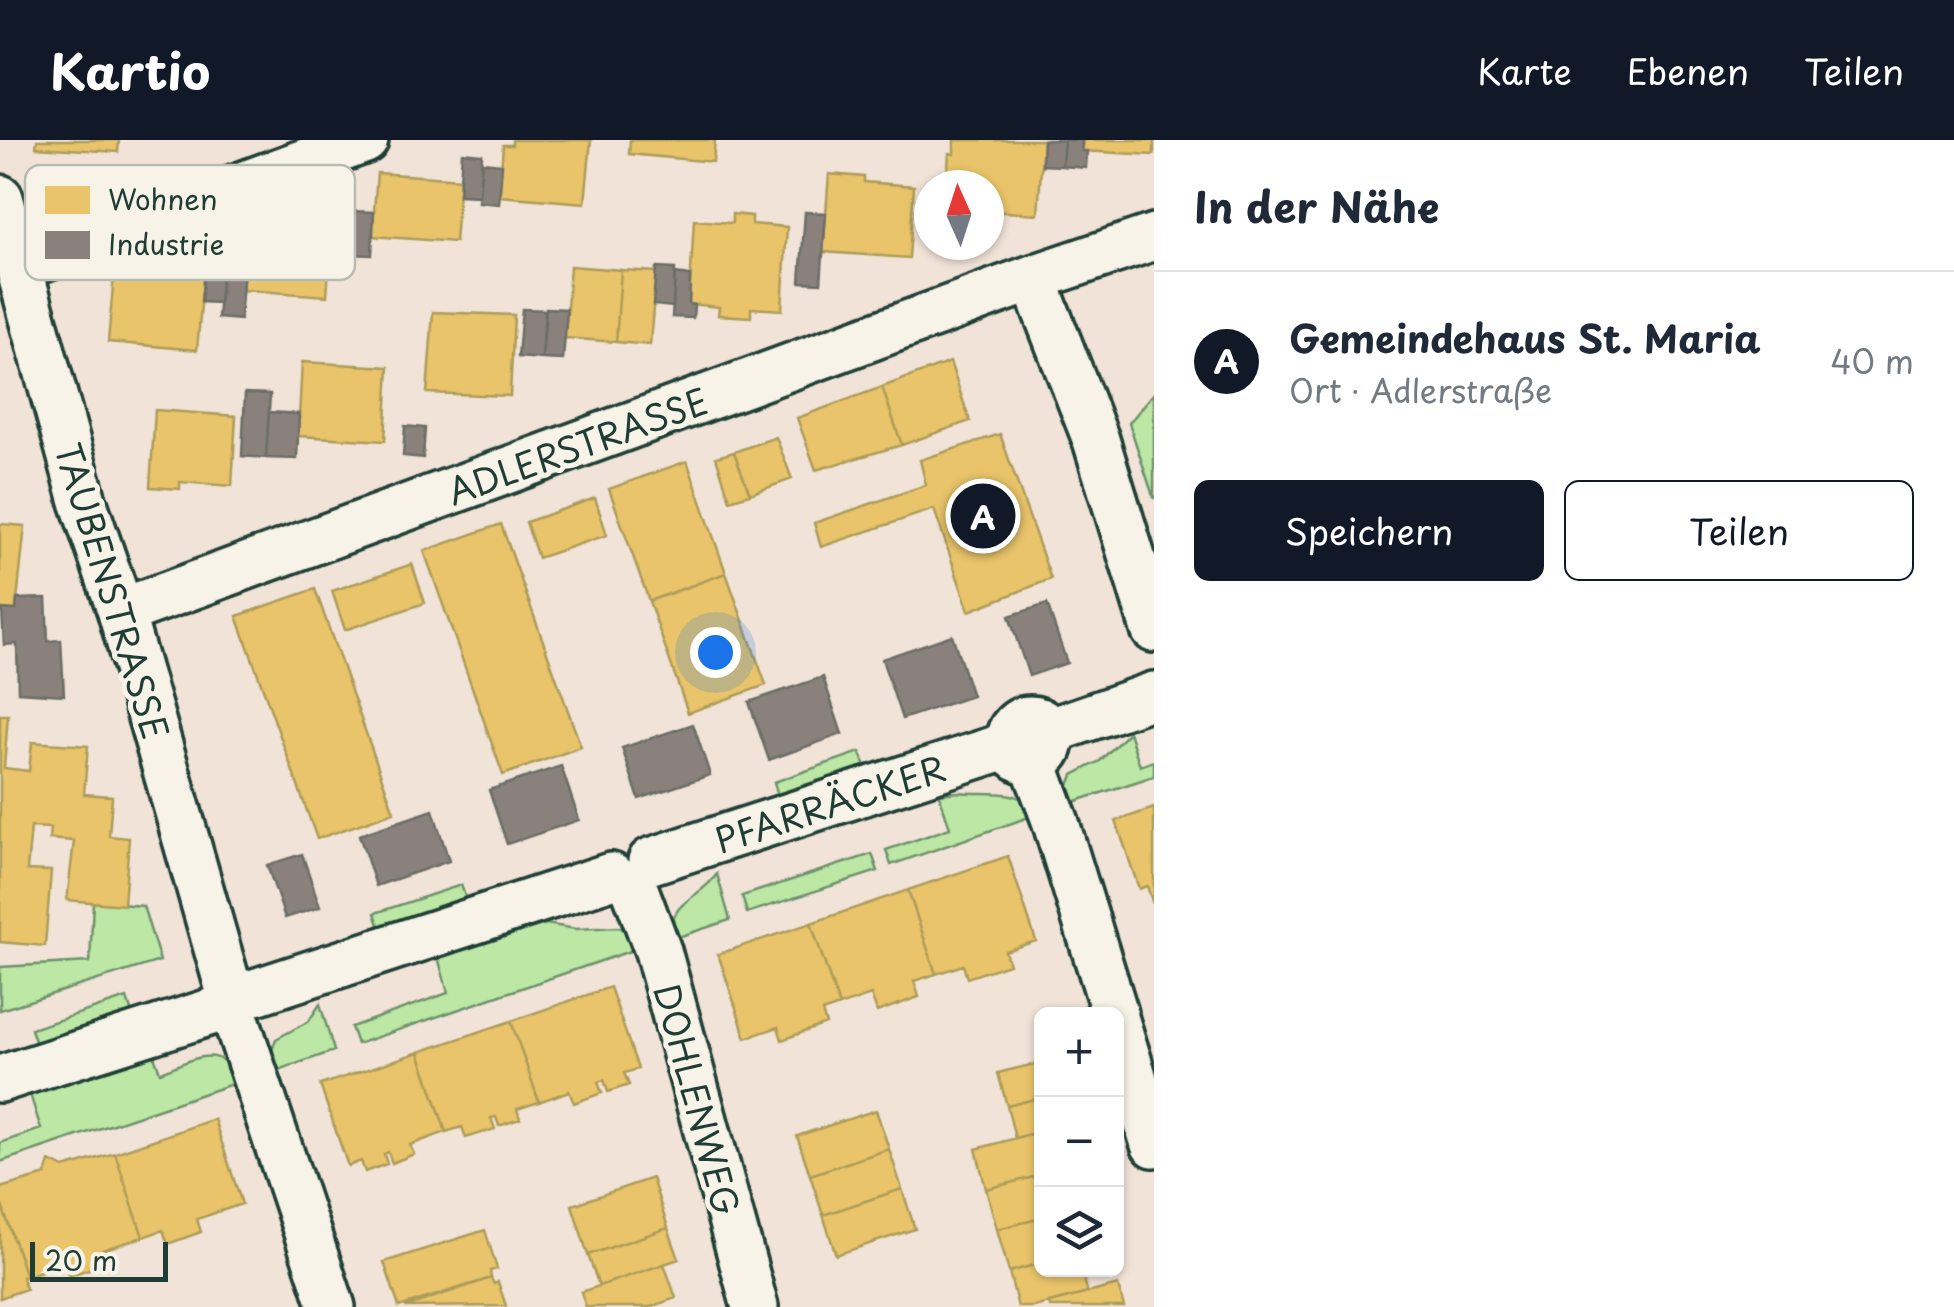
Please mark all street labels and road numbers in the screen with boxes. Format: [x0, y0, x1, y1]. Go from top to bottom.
street label: ADLERSTRASSE [439, 373, 715, 517]
street label: TAUBENSTRASSE [43, 436, 183, 746]
street label: PFARRÄCKER [708, 741, 952, 865]
street label: DOHLENWEG [642, 977, 754, 1221]

